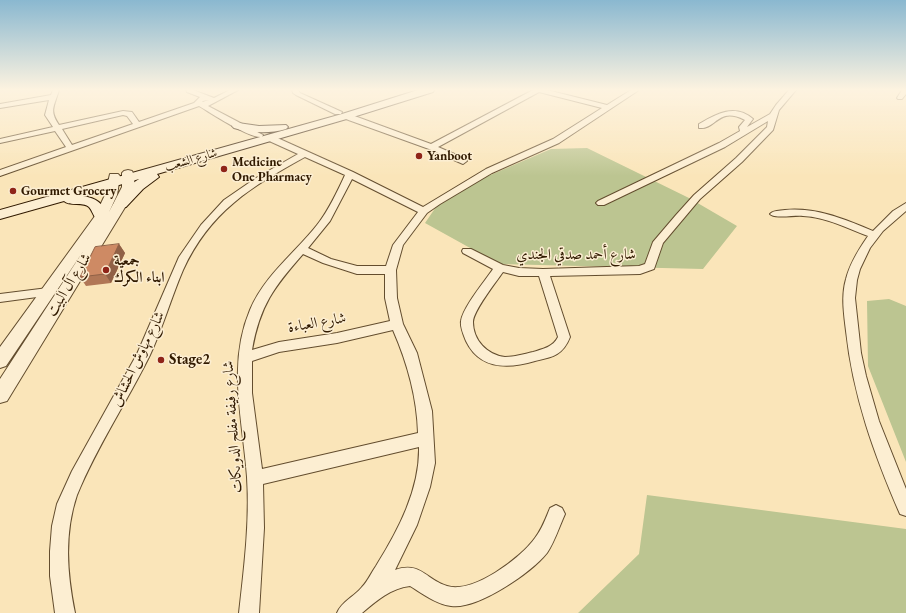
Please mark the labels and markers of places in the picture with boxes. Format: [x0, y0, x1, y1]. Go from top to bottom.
place label: Yanboot [427, 148, 472, 164]
marker: Yanboot [414, 151, 424, 161]
place label: Medicine One Pharmacy [232, 154, 312, 185]
marker: Medicine One Pharmacy [219, 164, 229, 174]
place label: Gourmet Grocery [21, 183, 117, 199]
marker: Gourmet Grocery [8, 186, 18, 196]
place label: جمعية ابناء الكرك [114, 252, 165, 287]
marker: جمعية ابناء الكرك [101, 265, 111, 275]
place label: Stage2 [169, 351, 210, 369]
marker: Stage2 [156, 355, 166, 365]

